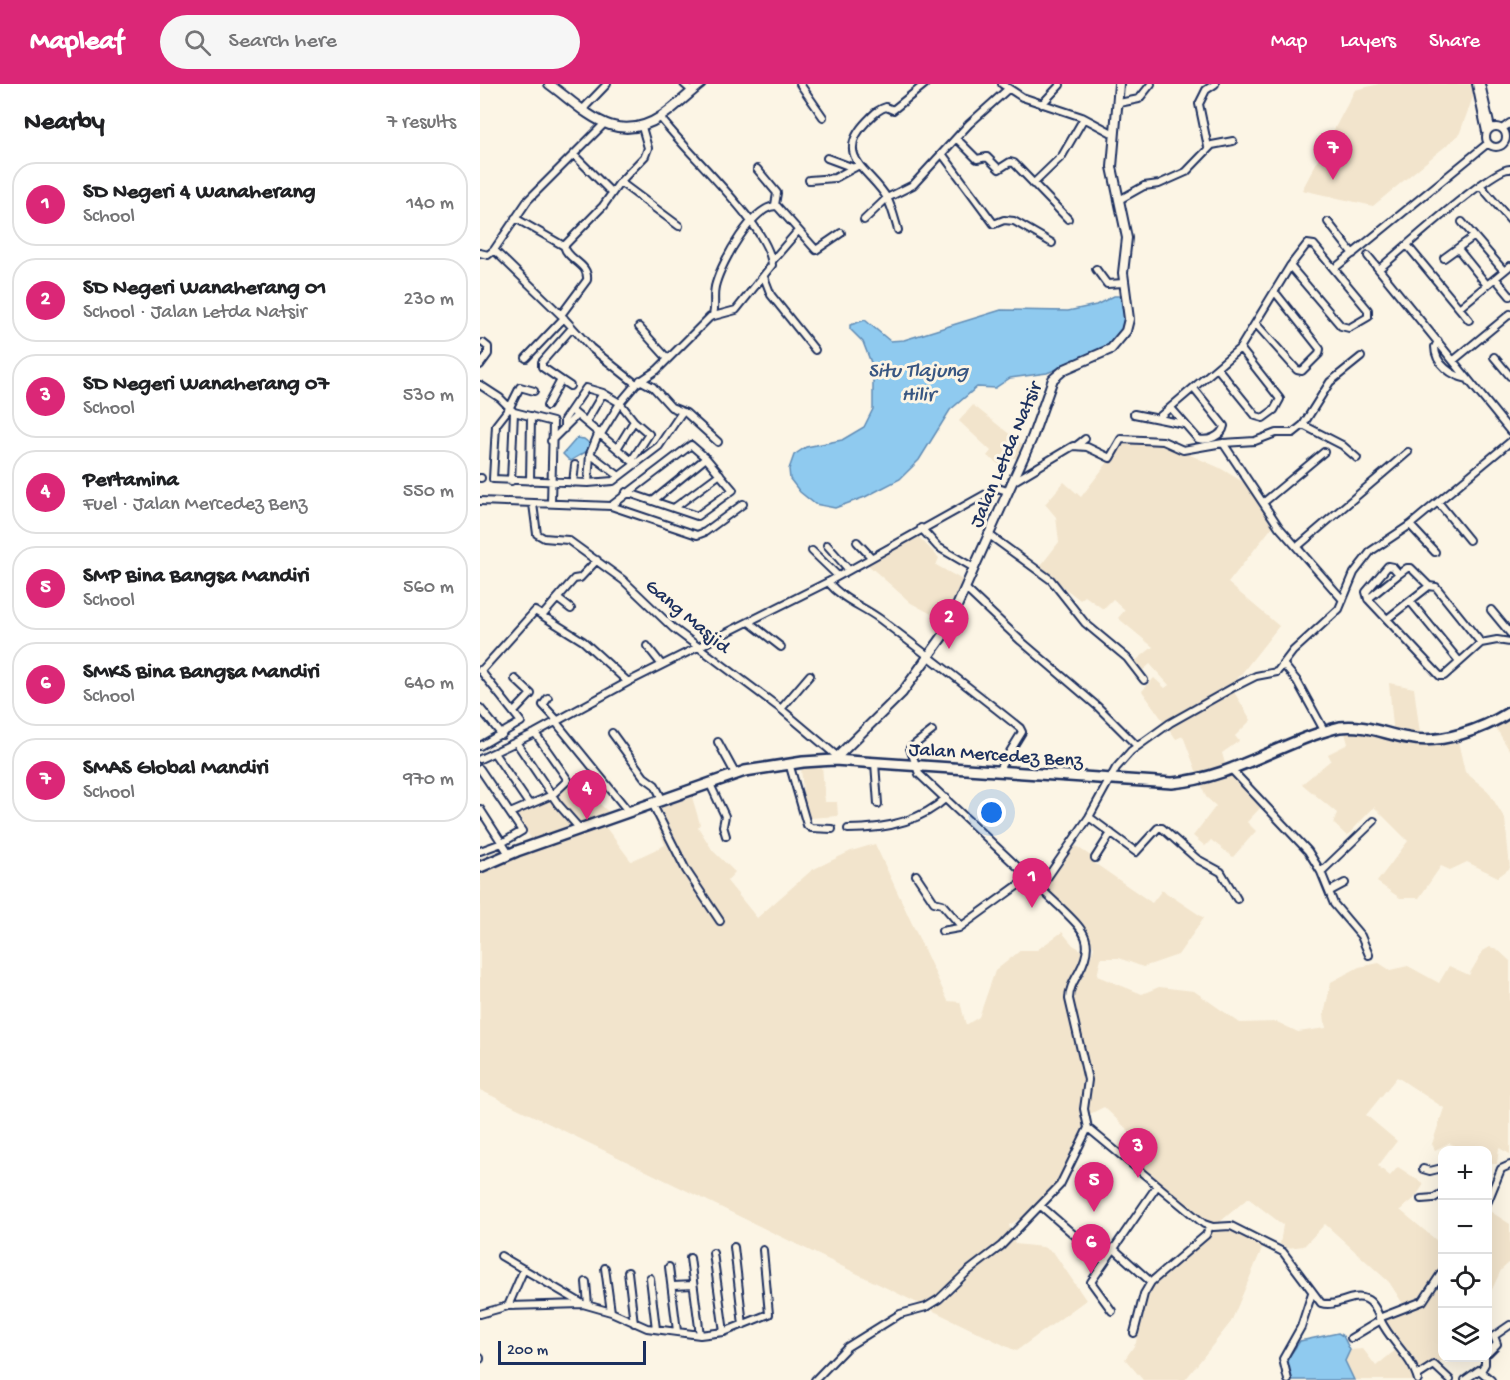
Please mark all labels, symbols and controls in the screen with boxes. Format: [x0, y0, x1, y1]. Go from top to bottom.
search box [160, 15, 580, 69]
text: Mapleaf [30, 26, 124, 59]
icon: search [181, 26, 214, 59]
text: Search here [229, 29, 337, 55]
text: Map [1271, 30, 1307, 55]
text: Layers [1340, 30, 1396, 55]
text: Share [1429, 30, 1480, 55]
text: Nearby [24, 108, 105, 139]
text: 7 results [387, 112, 456, 135]
pin: 7 [1314, 130, 1352, 180]
text: SD Negeri 4 Wanaherang [83, 180, 315, 206]
text: 1 [41, 193, 50, 216]
text: 140 m [406, 193, 454, 216]
text: School [83, 206, 135, 229]
text: SD Negeri Wanaherang 01 [83, 276, 326, 302]
text: 2 [41, 289, 50, 312]
text: 230 m [404, 289, 454, 312]
text: School · Jalan Letda Natsir [83, 302, 307, 325]
water label: Situ Tlajung Hilir [868, 360, 970, 409]
text: SD Negeri Wanaherang 07 [83, 372, 329, 398]
street label: Jalan Letda Natsir [966, 377, 1049, 532]
text: 3 [40, 385, 51, 408]
text: 530 m [403, 385, 454, 408]
text: School [83, 398, 135, 421]
text: Pertamina [83, 468, 179, 494]
text: 4 [41, 481, 50, 504]
text: 550 m [403, 481, 454, 504]
text: Fuel · Jalan Mercedez Benz [83, 494, 307, 517]
text: SMP Bina Bangsa Mandiri [83, 564, 310, 590]
street label: Gang Masjid [640, 576, 736, 661]
text: 5 [40, 577, 51, 600]
text: 560 m [403, 577, 454, 600]
text: School [83, 590, 135, 613]
pin: 2 [930, 600, 968, 649]
text: SMKS Bina Bangsa Mandiri [83, 660, 320, 686]
text: 6 [40, 673, 51, 696]
text: 640 m [404, 673, 454, 696]
text: School [83, 686, 135, 709]
street label: Jalan Mercedez Benz [908, 739, 1085, 774]
text: SMAS Global Mandiri [83, 756, 269, 782]
text: 7 [40, 769, 51, 792]
text: 970 m [403, 769, 454, 792]
pin: 4 [568, 770, 606, 820]
text: School [83, 782, 135, 805]
your location [977, 798, 1006, 827]
pin: 1 [1012, 858, 1052, 908]
pin: 3 [1118, 1128, 1158, 1178]
map controls [1438, 1146, 1492, 1362]
button: + [1438, 1146, 1492, 1200]
pin: 5 [1074, 1162, 1114, 1212]
button: − [1438, 1200, 1492, 1254]
pin: 6 [1072, 1224, 1110, 1274]
button: locate [1438, 1254, 1492, 1308]
button: layers [1438, 1308, 1492, 1362]
scale bar [498, 1338, 646, 1366]
text: 200 m [507, 1342, 548, 1361]

